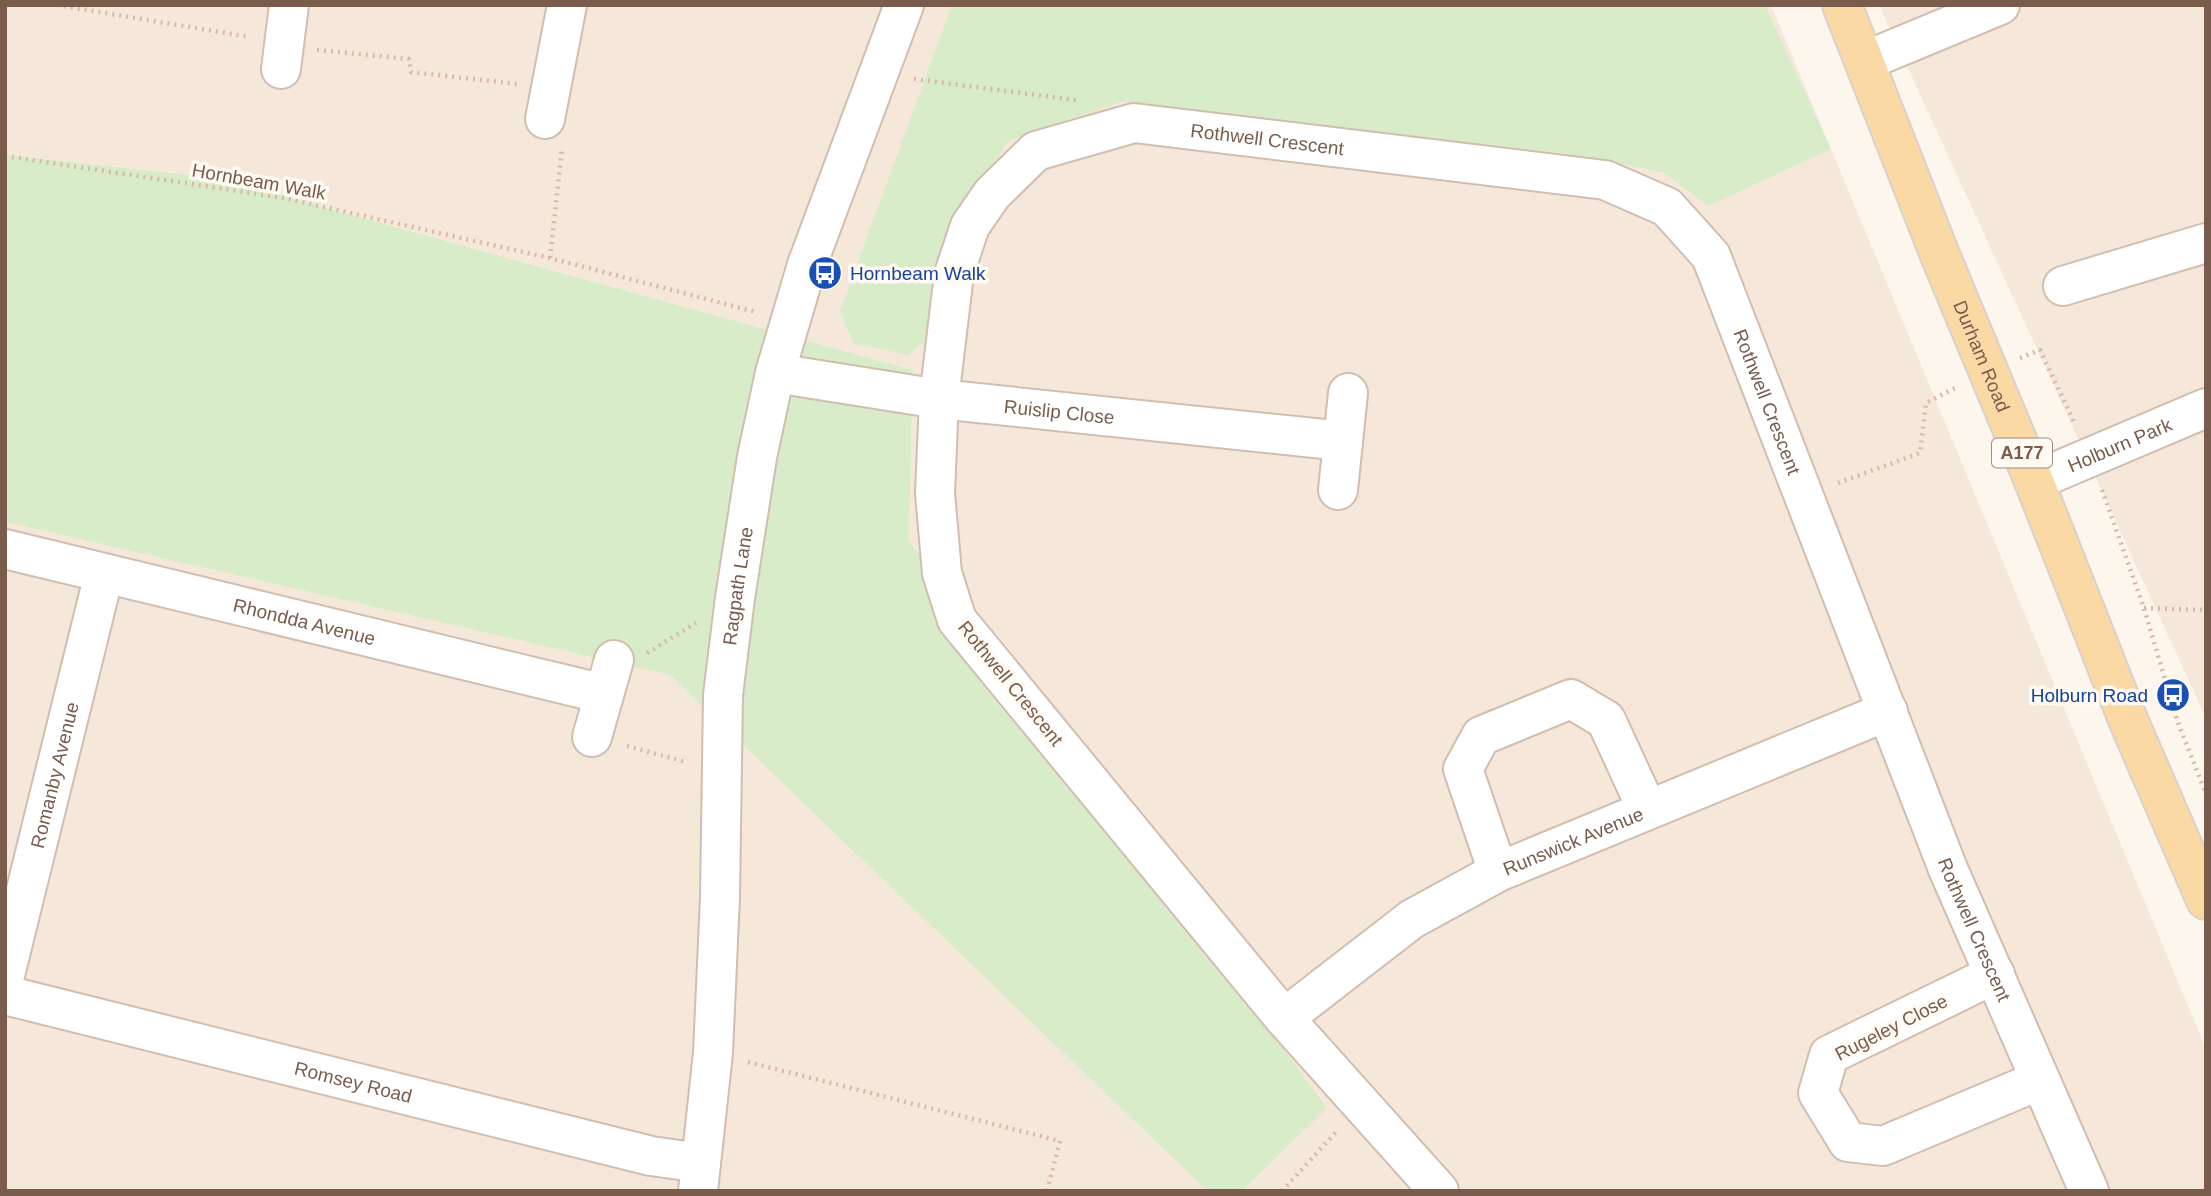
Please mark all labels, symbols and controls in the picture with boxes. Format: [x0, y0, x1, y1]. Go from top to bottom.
street label: Rothwell Crescent [1189, 120, 1346, 159]
street label: Hornbeam Walk [190, 159, 328, 204]
bus stop icon: Hornbeam Walk [806, 254, 844, 292]
place label: Hornbeam Walk [850, 263, 986, 284]
street label: Durham Road [1949, 298, 2014, 415]
street label: Rothwell Crescent [1729, 326, 1805, 478]
street label: Ruislip Close [1003, 396, 1116, 428]
street label: Holburn Park [2065, 414, 2175, 476]
road number: A177 [1992, 438, 2052, 467]
street label: Ragpath Lane [719, 525, 757, 646]
street label: Rhondda Avenue [231, 595, 377, 649]
street label: Rothwell Crescent [954, 617, 1068, 750]
bus stop icon: Holburn Road [2154, 676, 2192, 714]
place label: Holburn Road [2031, 685, 2148, 706]
street label: Romanby Avenue [27, 700, 83, 850]
street label: Runswick Avenue [1500, 803, 1646, 880]
street label: Rothwell Crescent [1934, 855, 2015, 1005]
street label: Rugeley Close [1831, 990, 1951, 1065]
street label: Romsey Road [292, 1058, 414, 1107]

